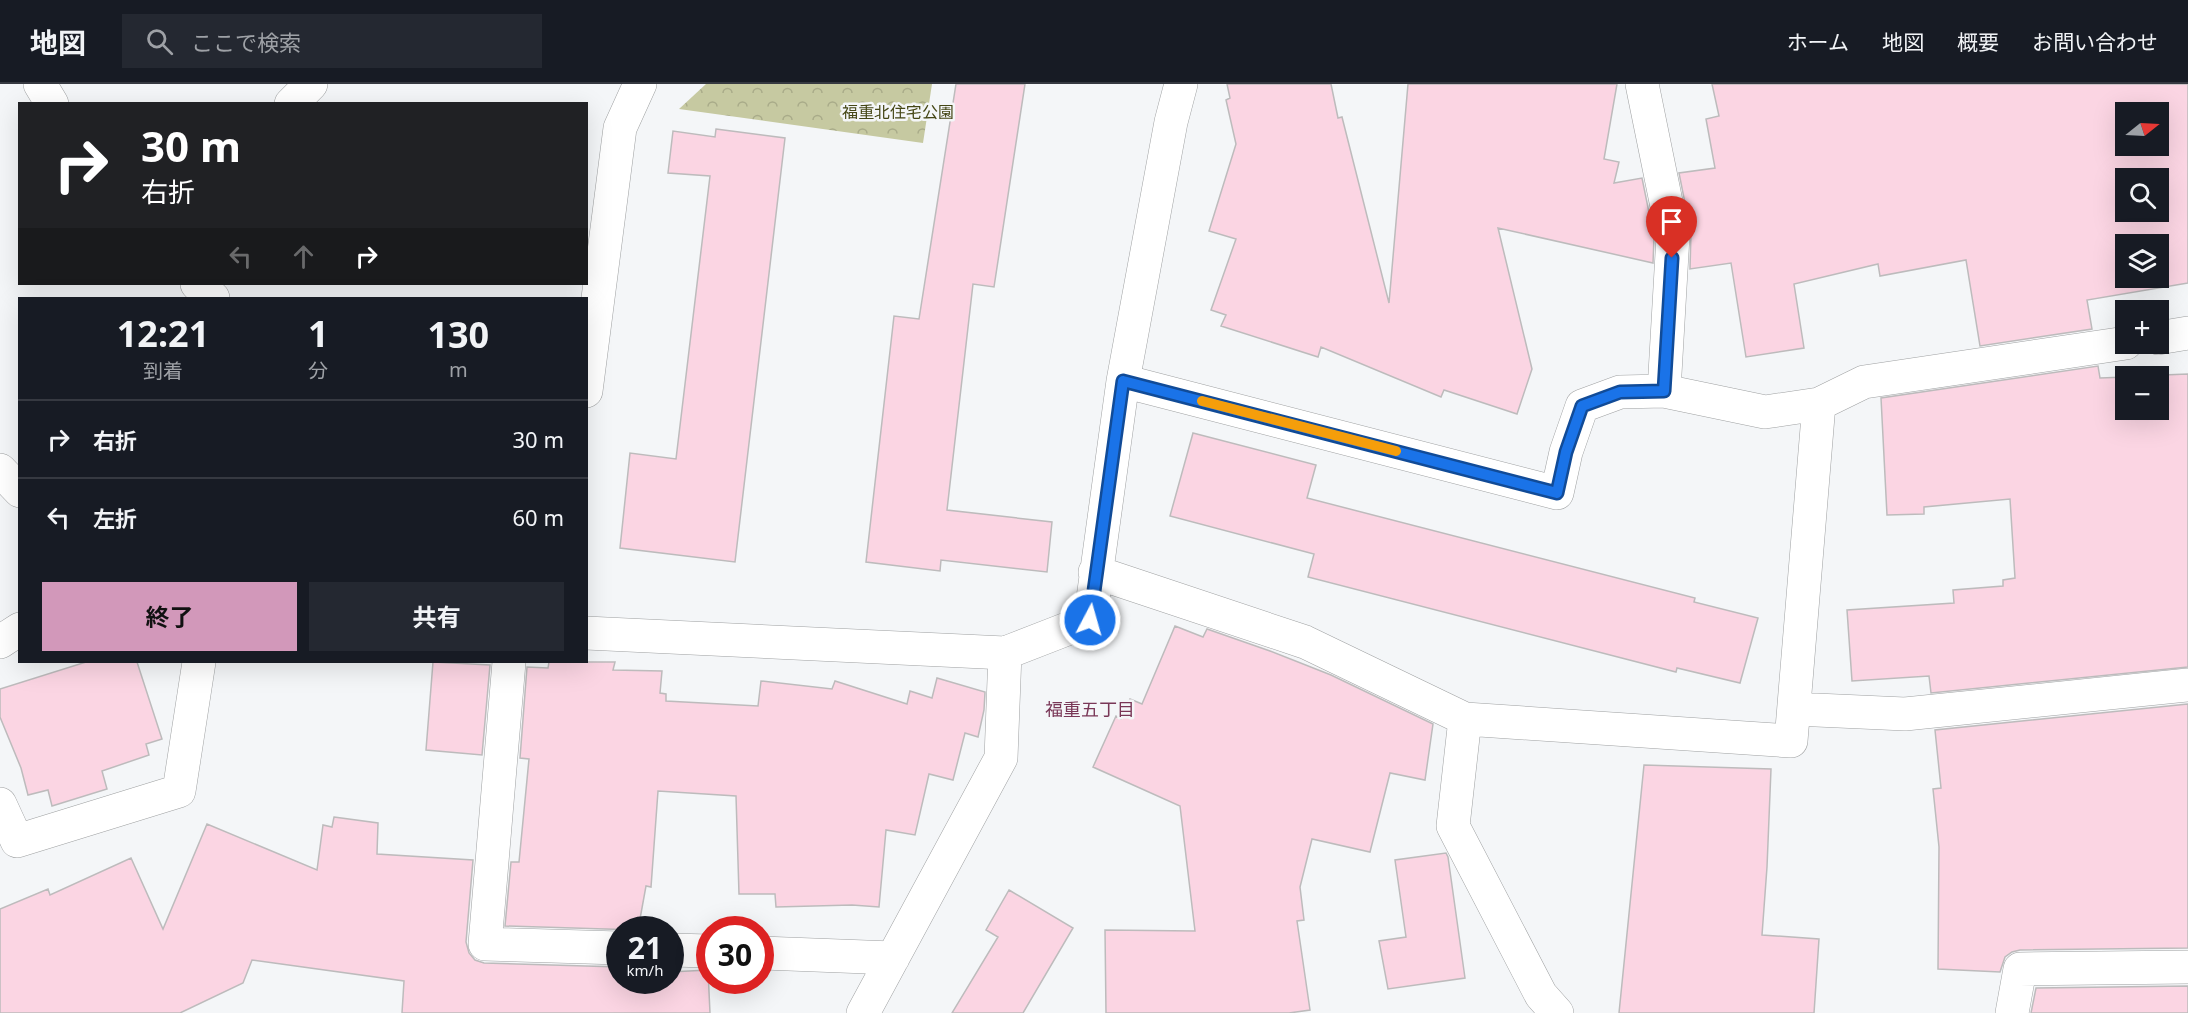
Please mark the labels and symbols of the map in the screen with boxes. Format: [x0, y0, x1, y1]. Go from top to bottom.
park label: 福重北住宅公園 [842, 101, 954, 123]
north arrow [2115, 102, 2169, 156]
pin [1646, 196, 1697, 258]
position arrow [1058, 588, 1122, 652]
district label: 福重五丁目 [1045, 697, 1135, 721]
speed limit sign: 30 [696, 916, 774, 994]

